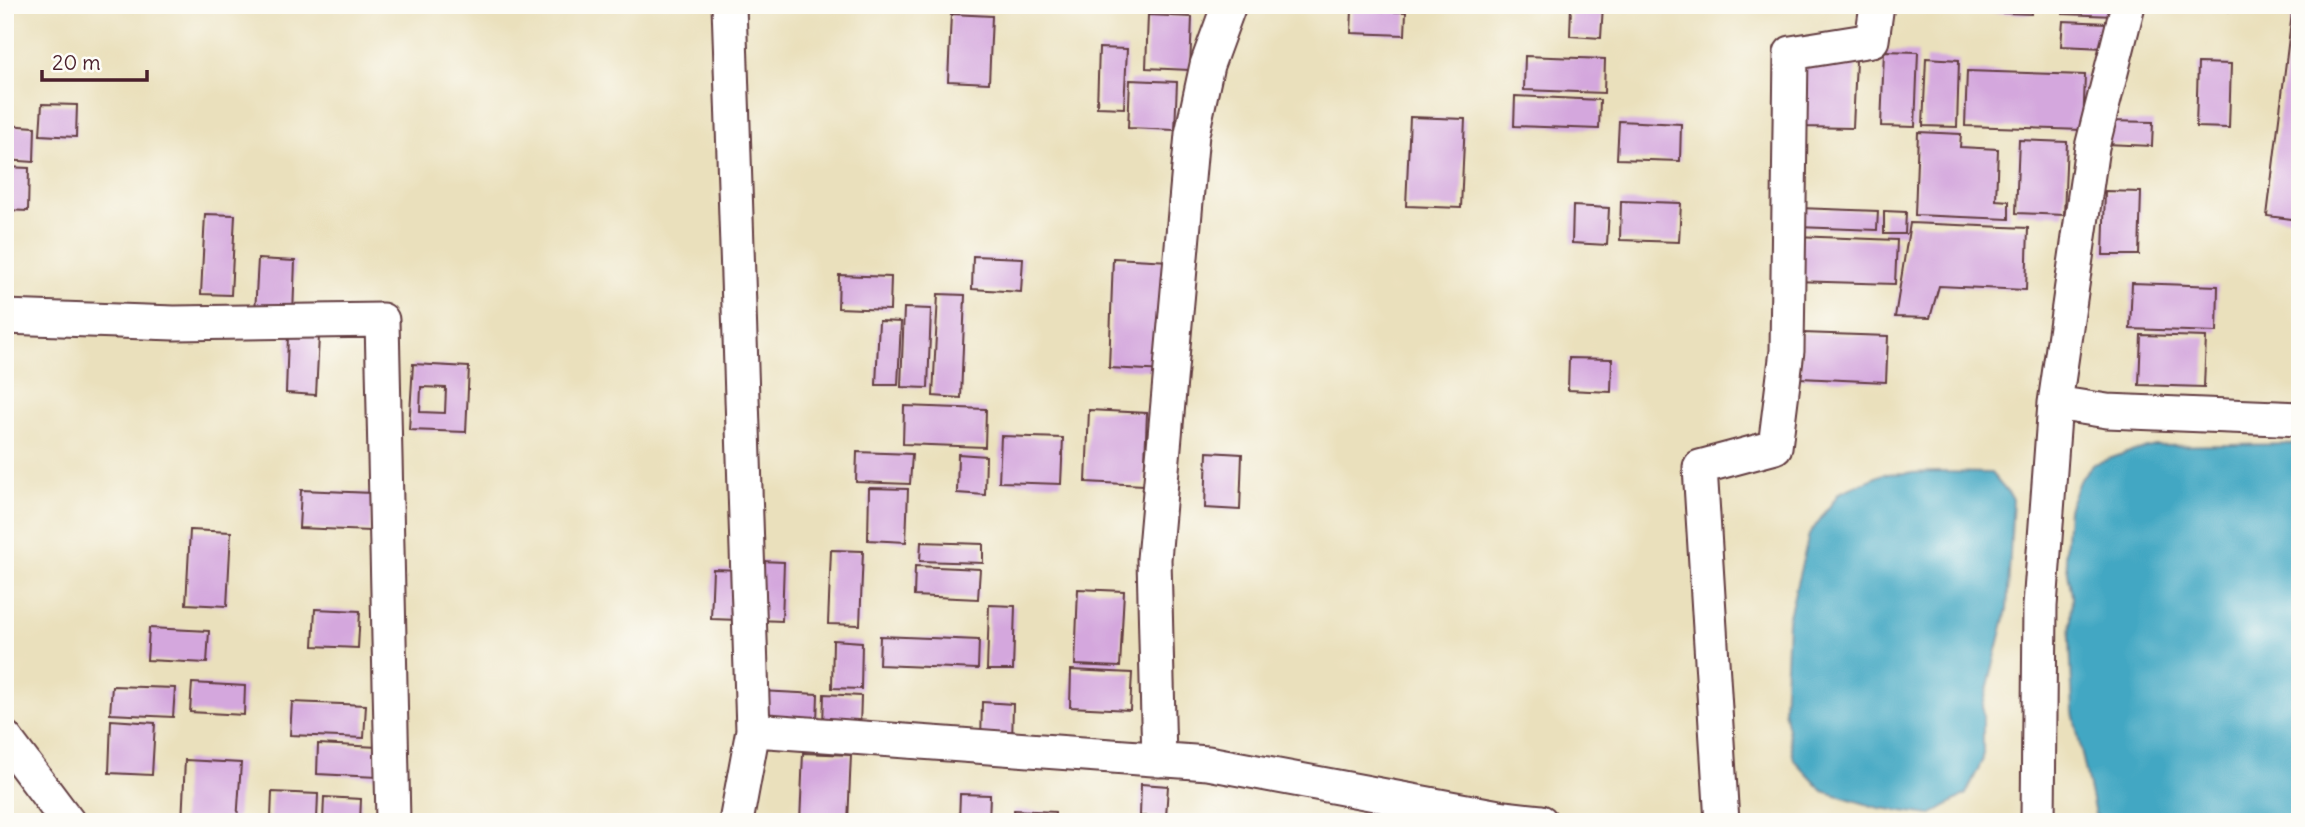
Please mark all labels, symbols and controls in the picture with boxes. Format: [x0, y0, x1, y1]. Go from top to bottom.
scale bar [42, 38, 147, 82]
text: 20 m [52, 49, 101, 76]

